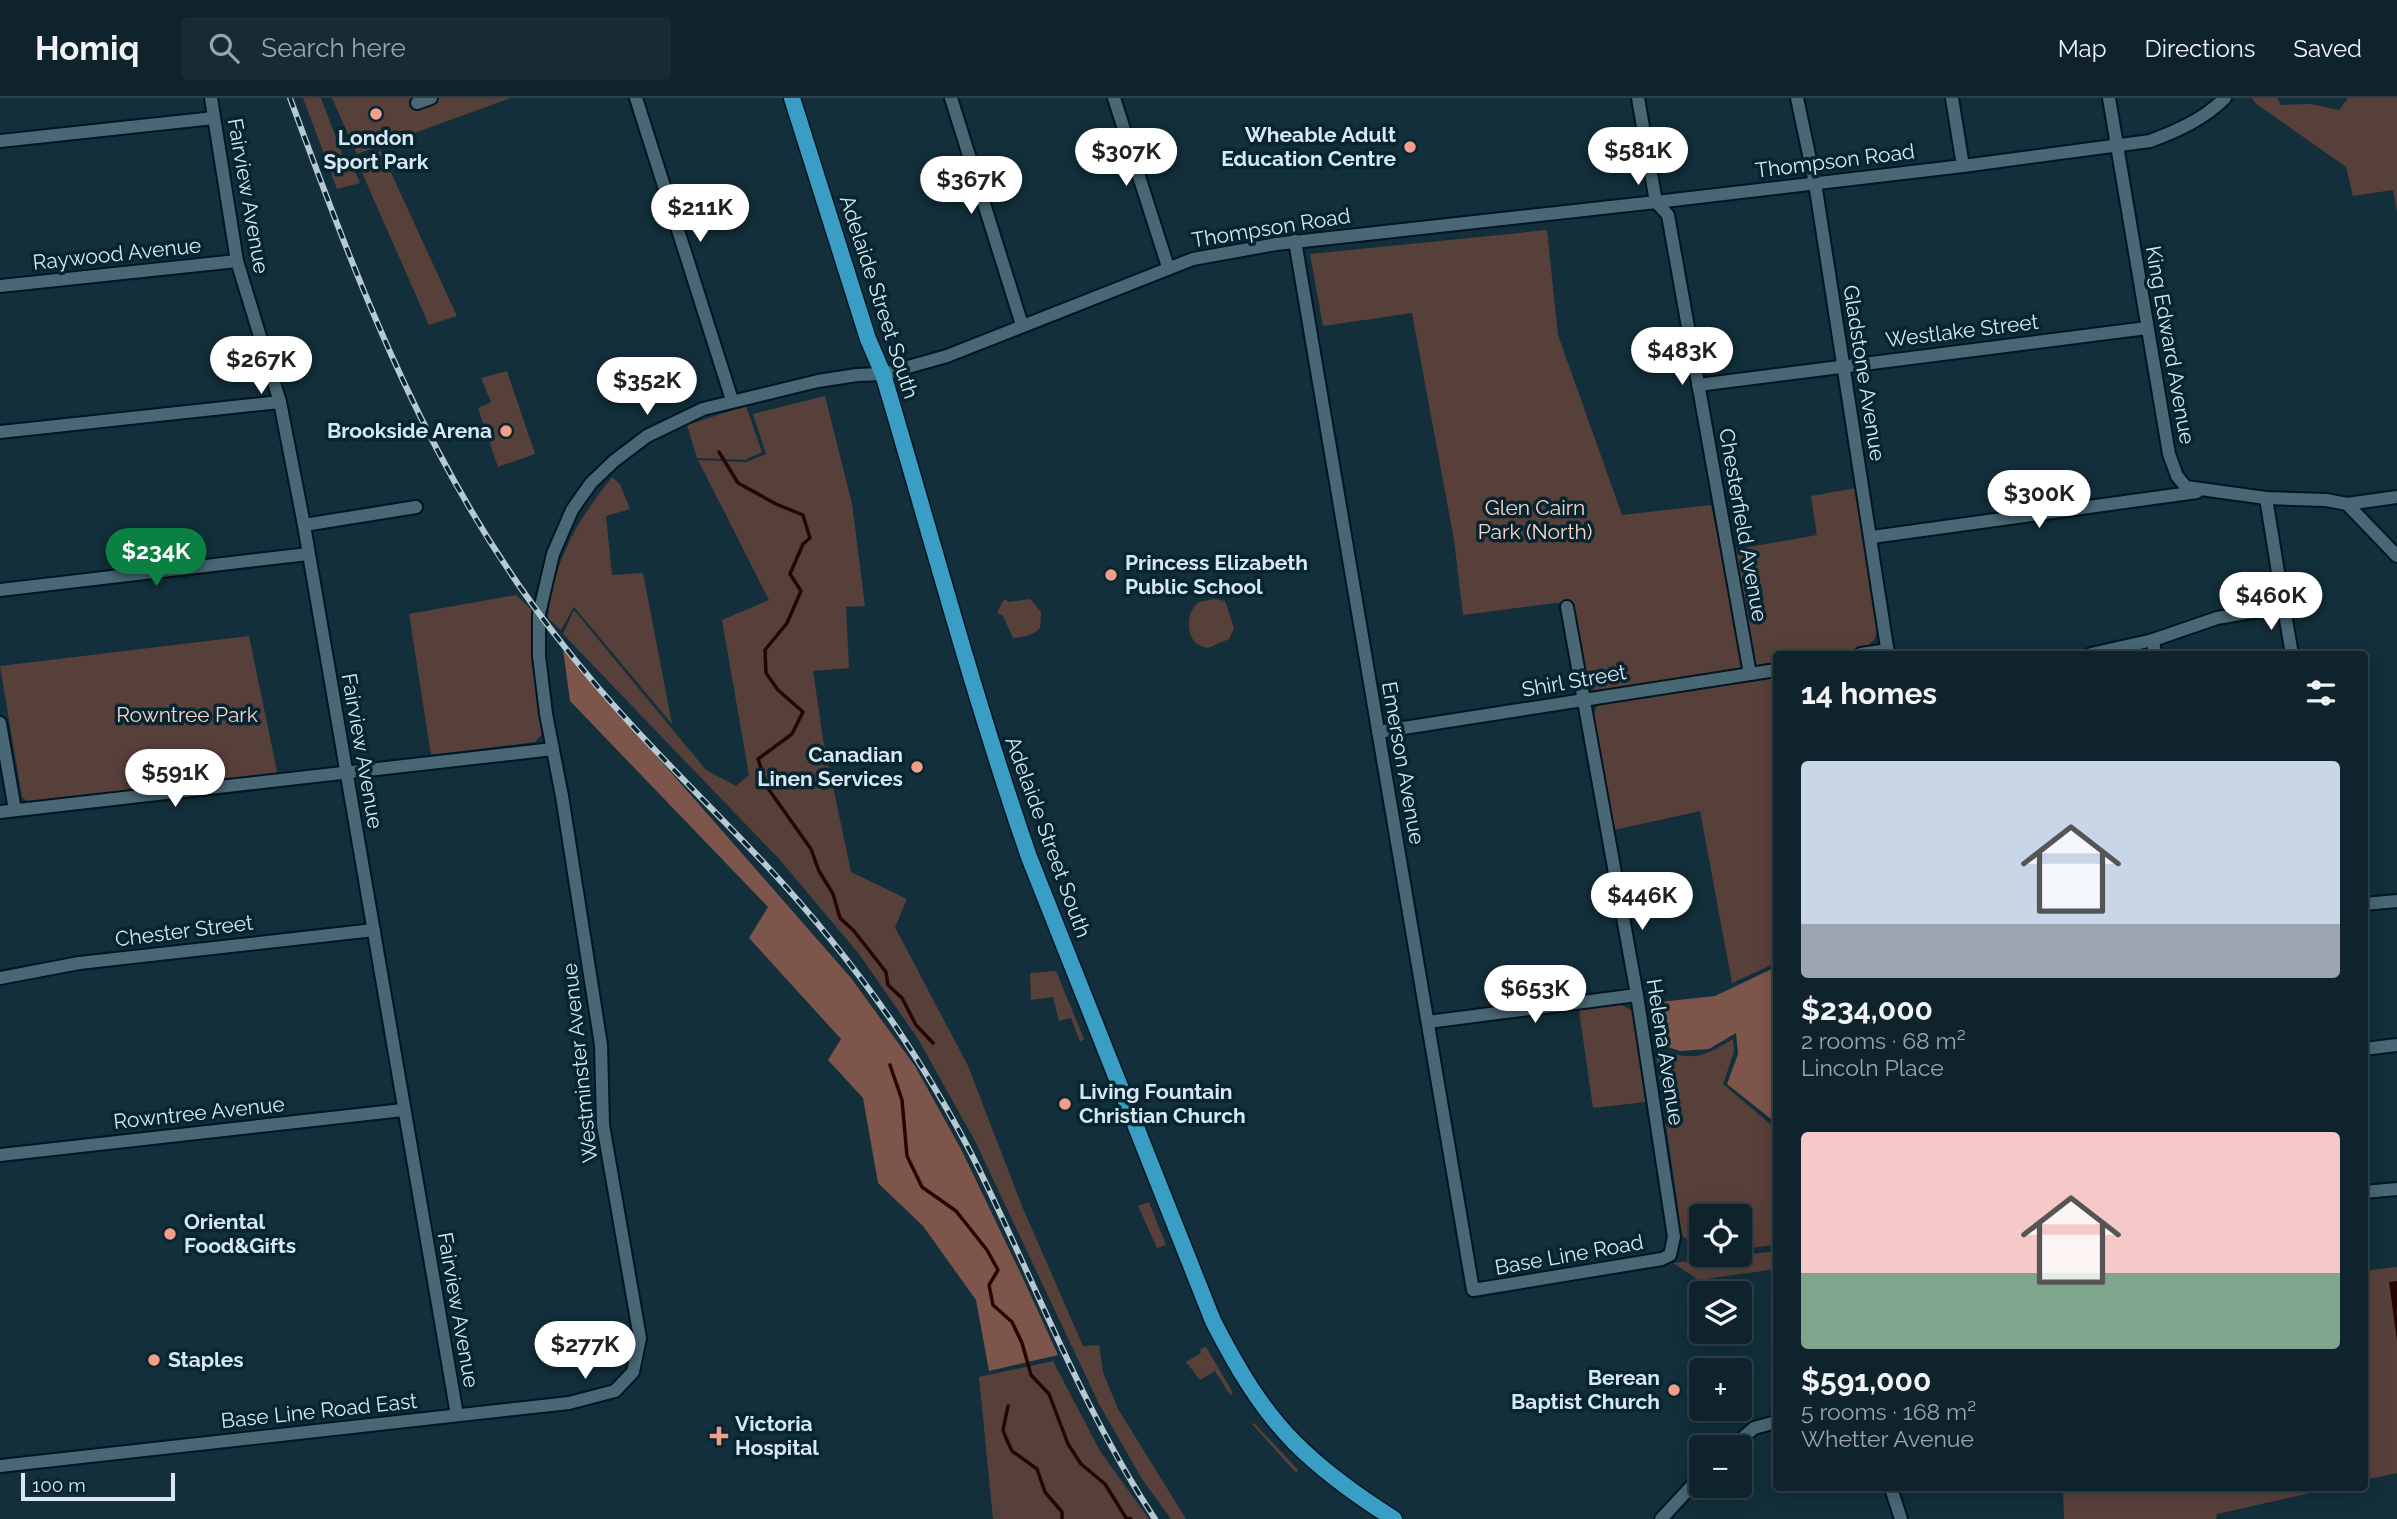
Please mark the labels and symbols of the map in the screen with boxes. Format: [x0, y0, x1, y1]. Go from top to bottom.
marker: London Sport Park [368, 106, 384, 122]
street label: Fairview Avenue [223, 116, 274, 275]
place label: Wheable Adult Education Centre [1221, 122, 1396, 171]
place label: London Sport Park [324, 125, 429, 174]
pin: $581K [1589, 127, 1687, 187]
pin: $307K [1077, 129, 1175, 188]
street label: Thompson Road [1754, 138, 1916, 183]
marker: Wheable Adult Education Centre [1402, 139, 1418, 155]
pin: $367K [922, 156, 1020, 216]
pin: $211K [651, 184, 749, 244]
street label: Adelaide Street South [835, 192, 924, 402]
street label: Thompson Road [1190, 203, 1352, 252]
street label: Raywood Avenue [32, 232, 202, 275]
street label: King Edward Avenue [2141, 244, 2200, 446]
street label: Gladstone Avenue [1838, 283, 1891, 463]
street label: Westlake Street [1884, 309, 2040, 352]
pin: $483K [1633, 328, 1731, 387]
pin: $267K [212, 336, 310, 396]
pin: $352K [598, 358, 696, 417]
place label: Brookside Arena [327, 418, 492, 443]
marker: Brookside Arena [498, 423, 514, 439]
street label: Chesterfield Avenue [1714, 426, 1773, 623]
pin: $300K [1990, 470, 2088, 530]
park label: Glen Cairn Park (North) [1478, 495, 1592, 544]
pin: $234K [107, 528, 205, 588]
place label: Princess Elizabeth Public School [1125, 550, 1308, 599]
marker: Princess Elizabeth Public School [1103, 567, 1119, 583]
pin: $460K [2222, 573, 2320, 632]
street label: Shirl Street [1520, 659, 1628, 702]
street label: Fairview Avenue [337, 671, 388, 830]
street label: Emerson Avenue [1377, 680, 1430, 846]
park label: Rowntree Park [116, 702, 258, 727]
street label: Adelaide Street South [1000, 733, 1097, 941]
place label: Canadian Linen Services [757, 742, 903, 791]
pin: $591K [126, 750, 224, 809]
marker: Canadian Linen Services [909, 759, 925, 775]
pin: $446K [1593, 872, 1691, 932]
street label: Chester Street [114, 910, 254, 951]
street label: Westminster Avenue [557, 962, 602, 1164]
pin: $653K [1486, 965, 1584, 1025]
street label: Helena Avenue [1642, 977, 1689, 1127]
place label: Living Fountain Christian Church [1079, 1079, 1246, 1128]
street label: Rowntree Avenue [112, 1091, 286, 1134]
marker: Living Fountain Christian Church [1057, 1096, 1073, 1112]
place label: Oriental Food&Gifts [184, 1209, 296, 1258]
marker: Oriental Food&Gifts [162, 1226, 178, 1242]
street label: Base Line Road [1493, 1229, 1645, 1280]
street label: Fairview Avenue [433, 1230, 484, 1389]
pin: $277K [536, 1322, 634, 1381]
place label: Staples [168, 1347, 244, 1372]
marker: Staples [146, 1352, 162, 1368]
place label: Berean Baptist Church [1511, 1365, 1660, 1414]
marker: Berean Baptist Church [1666, 1382, 1682, 1398]
street label: Base Line Road East [220, 1388, 418, 1433]
place label: Victoria Hospital [735, 1411, 819, 1460]
marker: Victoria Hospital [709, 1426, 729, 1446]
scale bar [21, 1470, 175, 1502]

